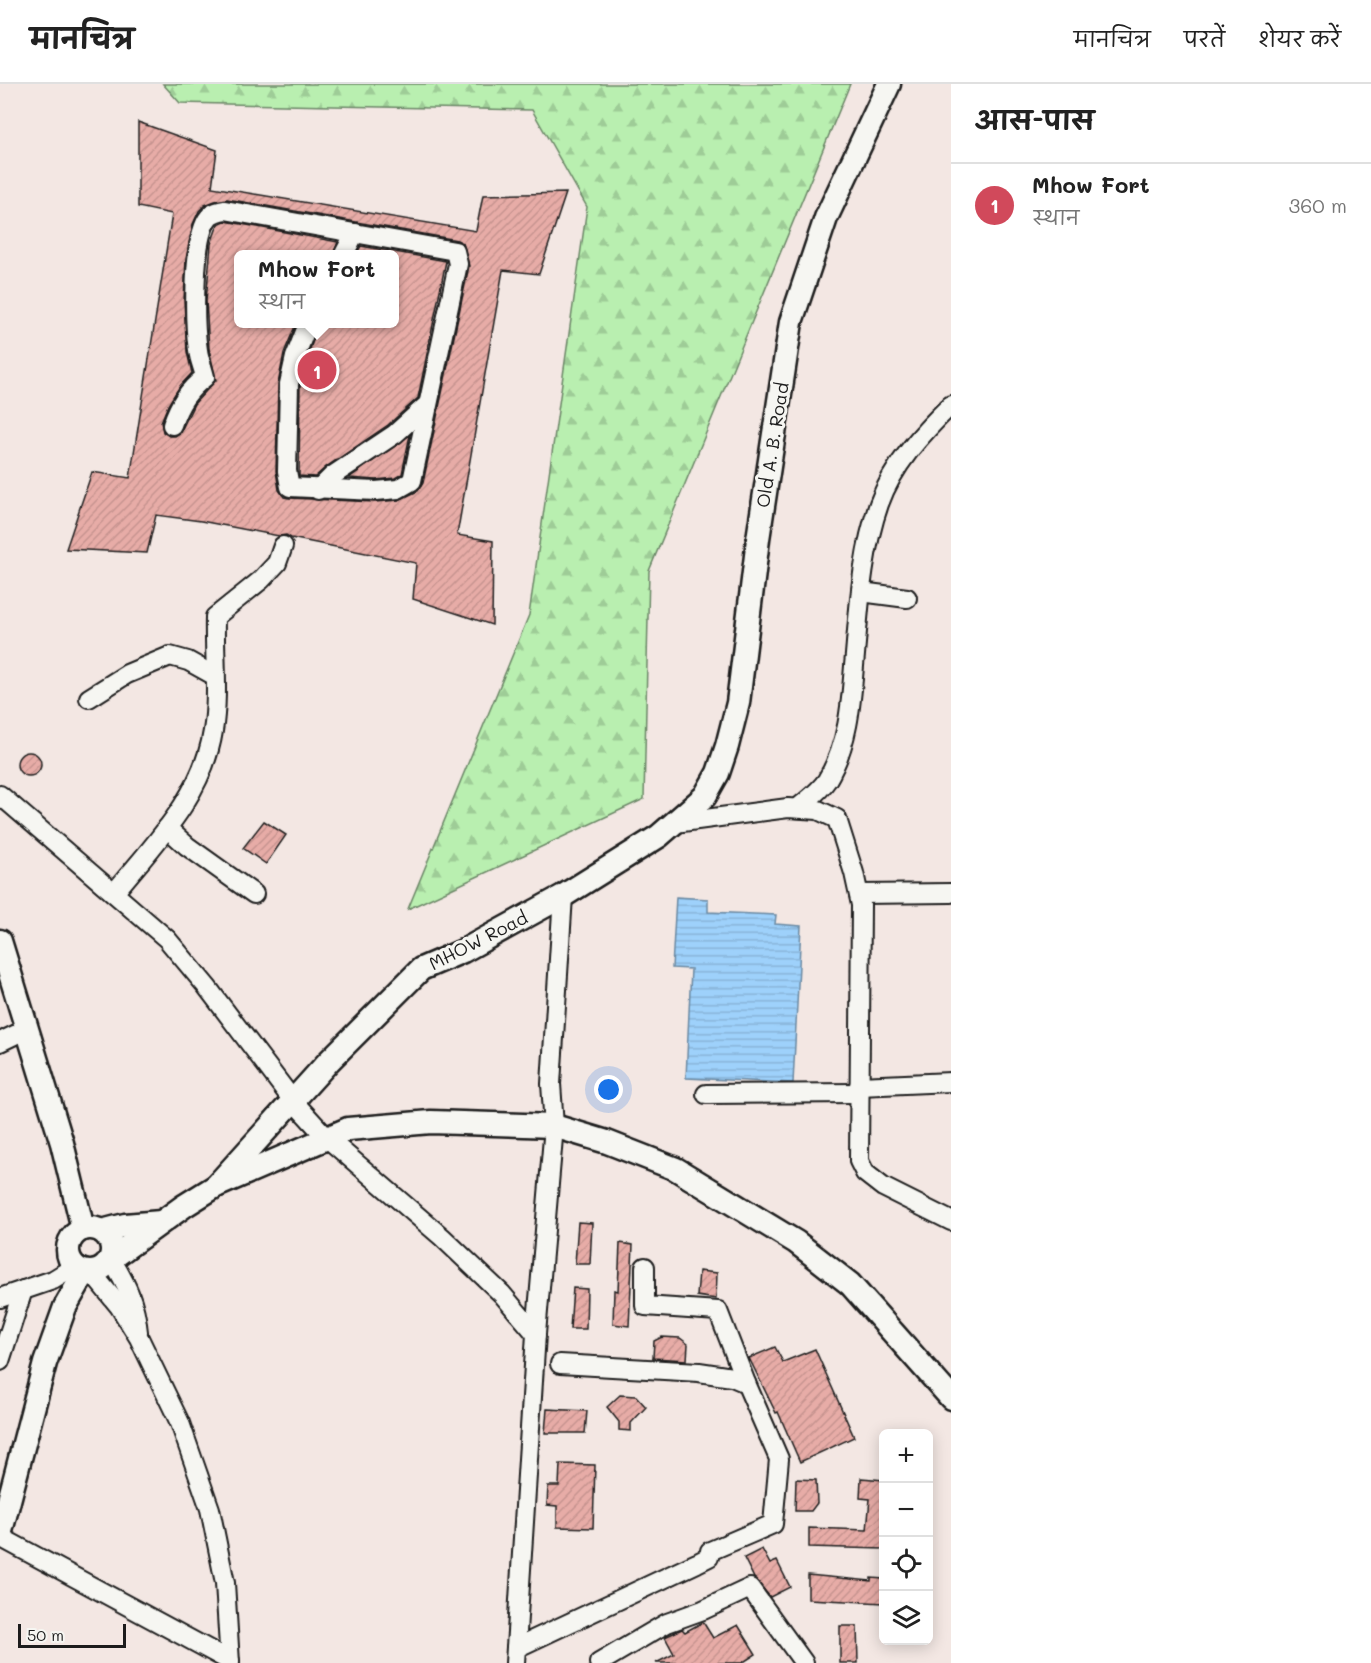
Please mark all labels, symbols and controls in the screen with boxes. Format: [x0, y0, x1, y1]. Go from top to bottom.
text: मानचित्र [30, 20, 134, 56]
text: मानचित्र [1074, 25, 1151, 52]
text: परतें [1184, 25, 1225, 52]
text: शेयर करें [1258, 25, 1341, 52]
text: आस-पास [975, 103, 1094, 137]
text: Mhow Fort [1032, 170, 1149, 199]
text: 1 [990, 192, 999, 218]
text: 360 m [1289, 192, 1347, 218]
text: स्थान [1032, 204, 1079, 230]
popup [234, 250, 399, 328]
text: Mhow Fort [258, 254, 375, 283]
text: स्थान [258, 288, 305, 314]
pin: 1 [298, 348, 336, 392]
street label: Old A. B. Road [750, 381, 794, 509]
street label: MHOW Road [425, 905, 531, 975]
your location [594, 1075, 623, 1104]
map controls [879, 1429, 933, 1645]
button: + [879, 1429, 933, 1483]
button: − [879, 1483, 933, 1537]
button: locate [879, 1537, 933, 1591]
button: layers [879, 1591, 933, 1645]
scale bar [18, 1621, 126, 1648]
text: 50 m [27, 1624, 64, 1645]

